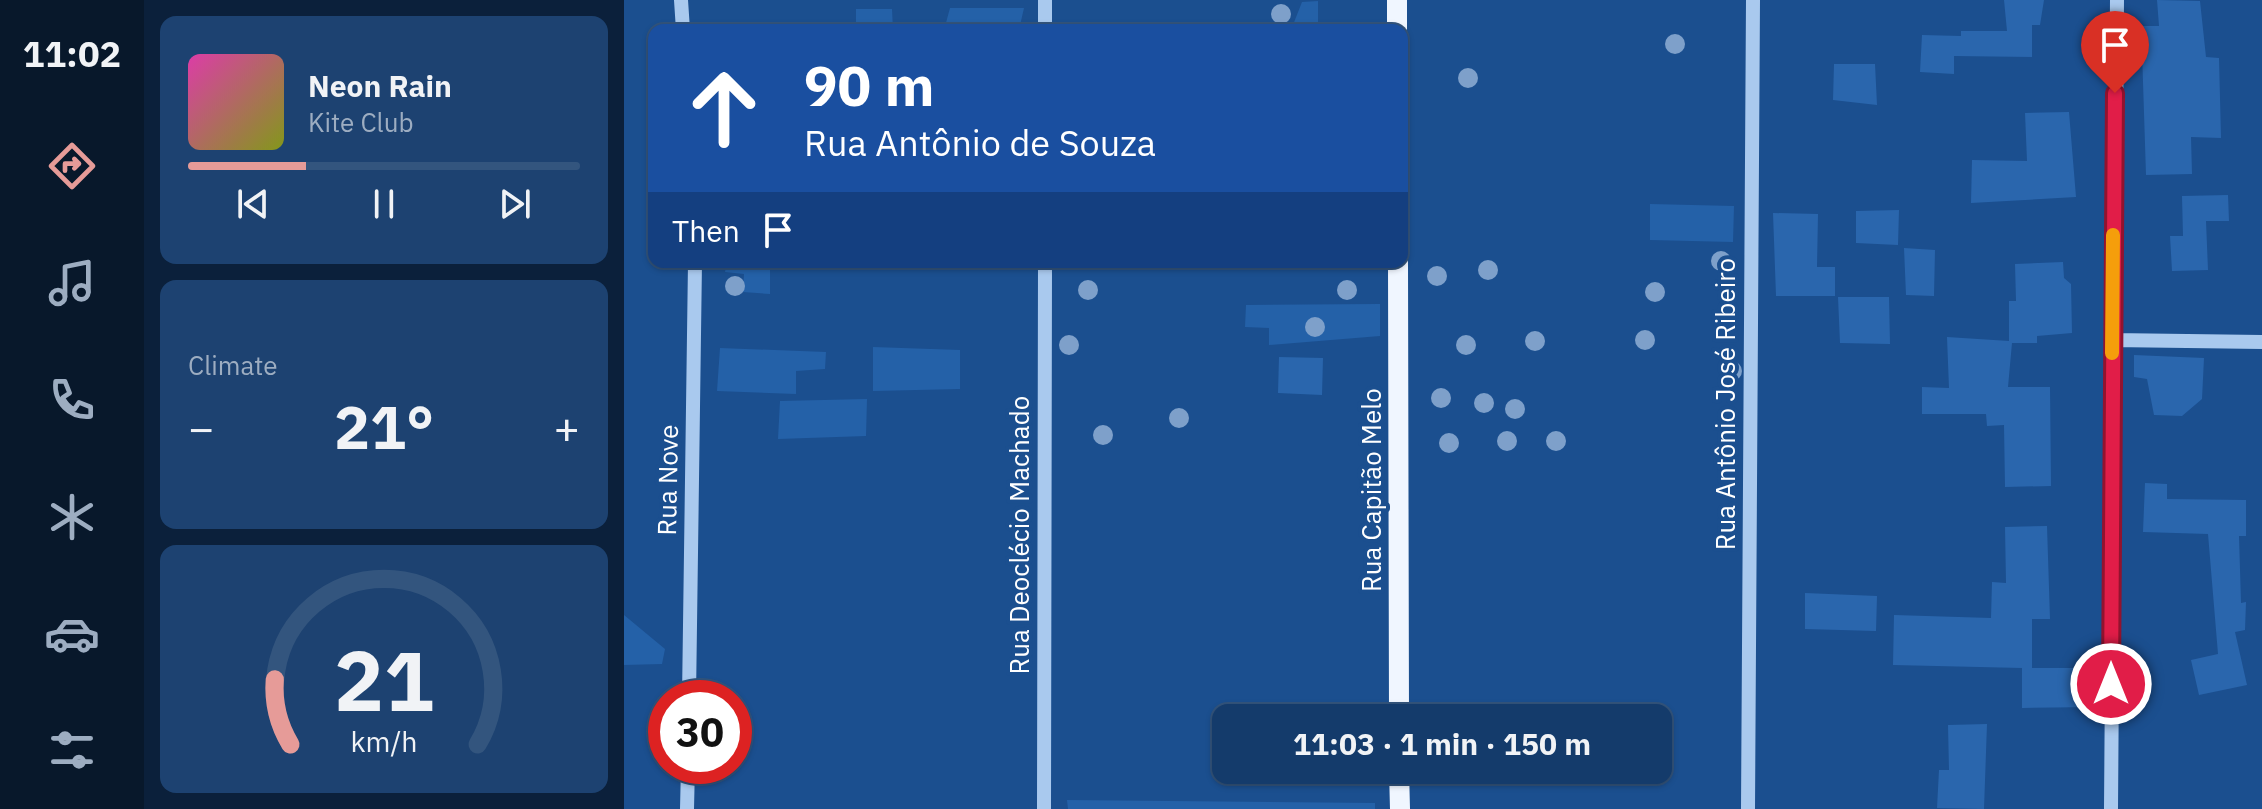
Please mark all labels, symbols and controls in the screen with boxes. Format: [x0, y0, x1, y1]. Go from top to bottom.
pin [2081, 11, 2149, 93]
icon: arrive [2093, 23, 2137, 67]
text: 11:02 [23, 30, 121, 77]
text: 90 m [804, 49, 934, 121]
icon: ahead [672, 56, 776, 160]
text: Neon Rain [308, 66, 452, 105]
text: Kite Club [308, 105, 413, 139]
text: Rua Antônio de Souza [804, 119, 1156, 166]
icon: directions [44, 138, 100, 194]
icon: previous [231, 182, 275, 226]
icon: pause [362, 182, 406, 226]
icon: next [493, 182, 537, 226]
icon: arrive [756, 208, 800, 252]
text: Then [672, 211, 740, 250]
icon: music [44, 255, 100, 311]
street label: Rua Antônio José Ribeiro [1708, 258, 1742, 550]
text: Climate [188, 348, 278, 382]
icon: phone [44, 372, 100, 428]
text: 21° [334, 387, 434, 466]
street label: Rua Capitão Melo [1354, 388, 1388, 592]
street label: Rua Deoclécio Machado [1002, 396, 1036, 674]
text: − [188, 399, 214, 456]
text: + [554, 399, 580, 456]
street label: Rua Nove [649, 424, 685, 536]
icon: climate [44, 489, 100, 545]
icon: car [44, 606, 100, 662]
text: 21 [334, 625, 434, 733]
position arrow [2069, 642, 2153, 726]
speed limit sign: 30 [648, 680, 752, 784]
icon: filters [44, 722, 100, 778]
text: km/h [350, 723, 418, 760]
text: 11:03 · 1 min · 150 m [1293, 724, 1591, 763]

